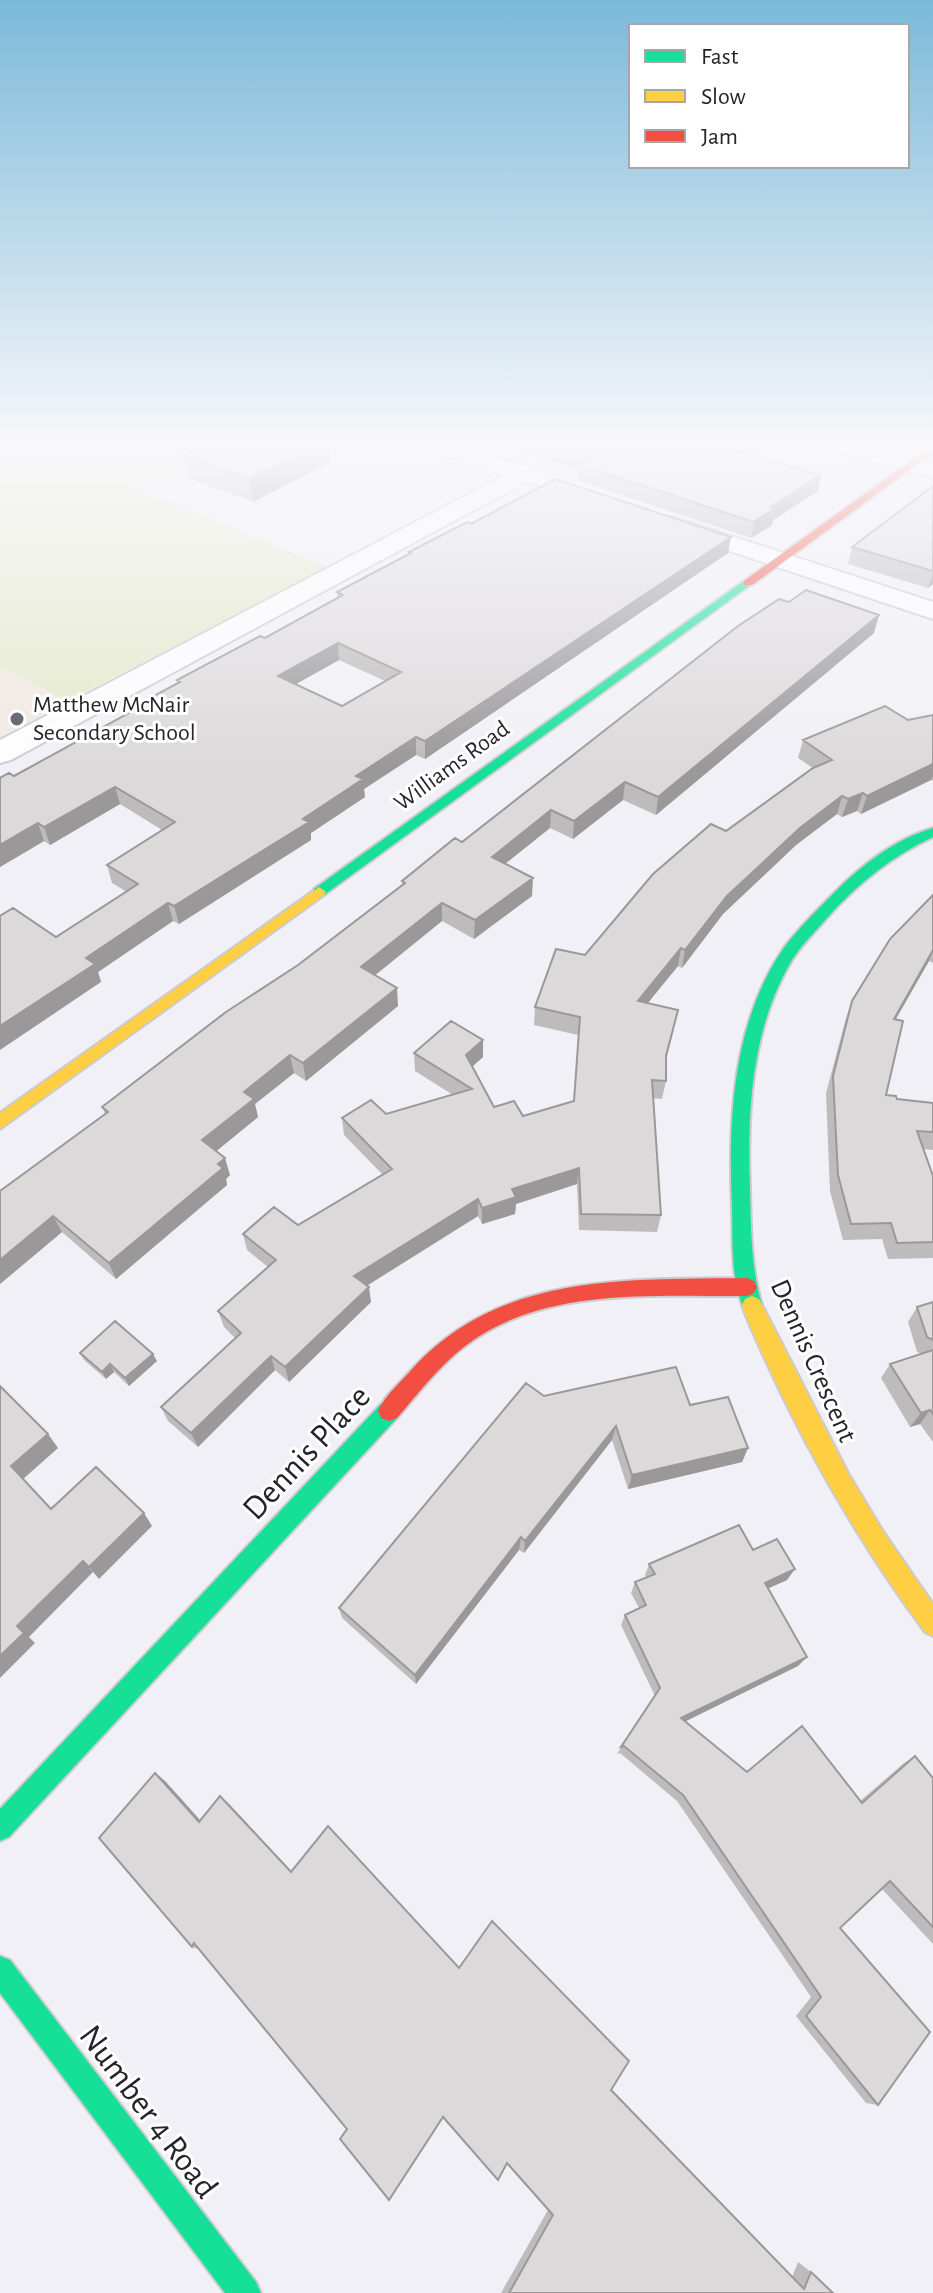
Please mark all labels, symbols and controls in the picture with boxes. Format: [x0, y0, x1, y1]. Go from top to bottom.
legend [629, 24, 909, 168]
text: Fast [701, 45, 739, 69]
text: Slow [701, 85, 746, 109]
text: Jam [701, 125, 738, 149]
place label: Matthew McNair Secondary School [33, 693, 196, 745]
marker: Matthew McNair Secondary School [8, 710, 26, 728]
street label: Williams Road [390, 716, 514, 816]
street label: Dennis Crescent [765, 1275, 861, 1447]
street label: Dennis Place [237, 1379, 377, 1527]
street label: Number 4 Road [72, 2019, 224, 2205]

